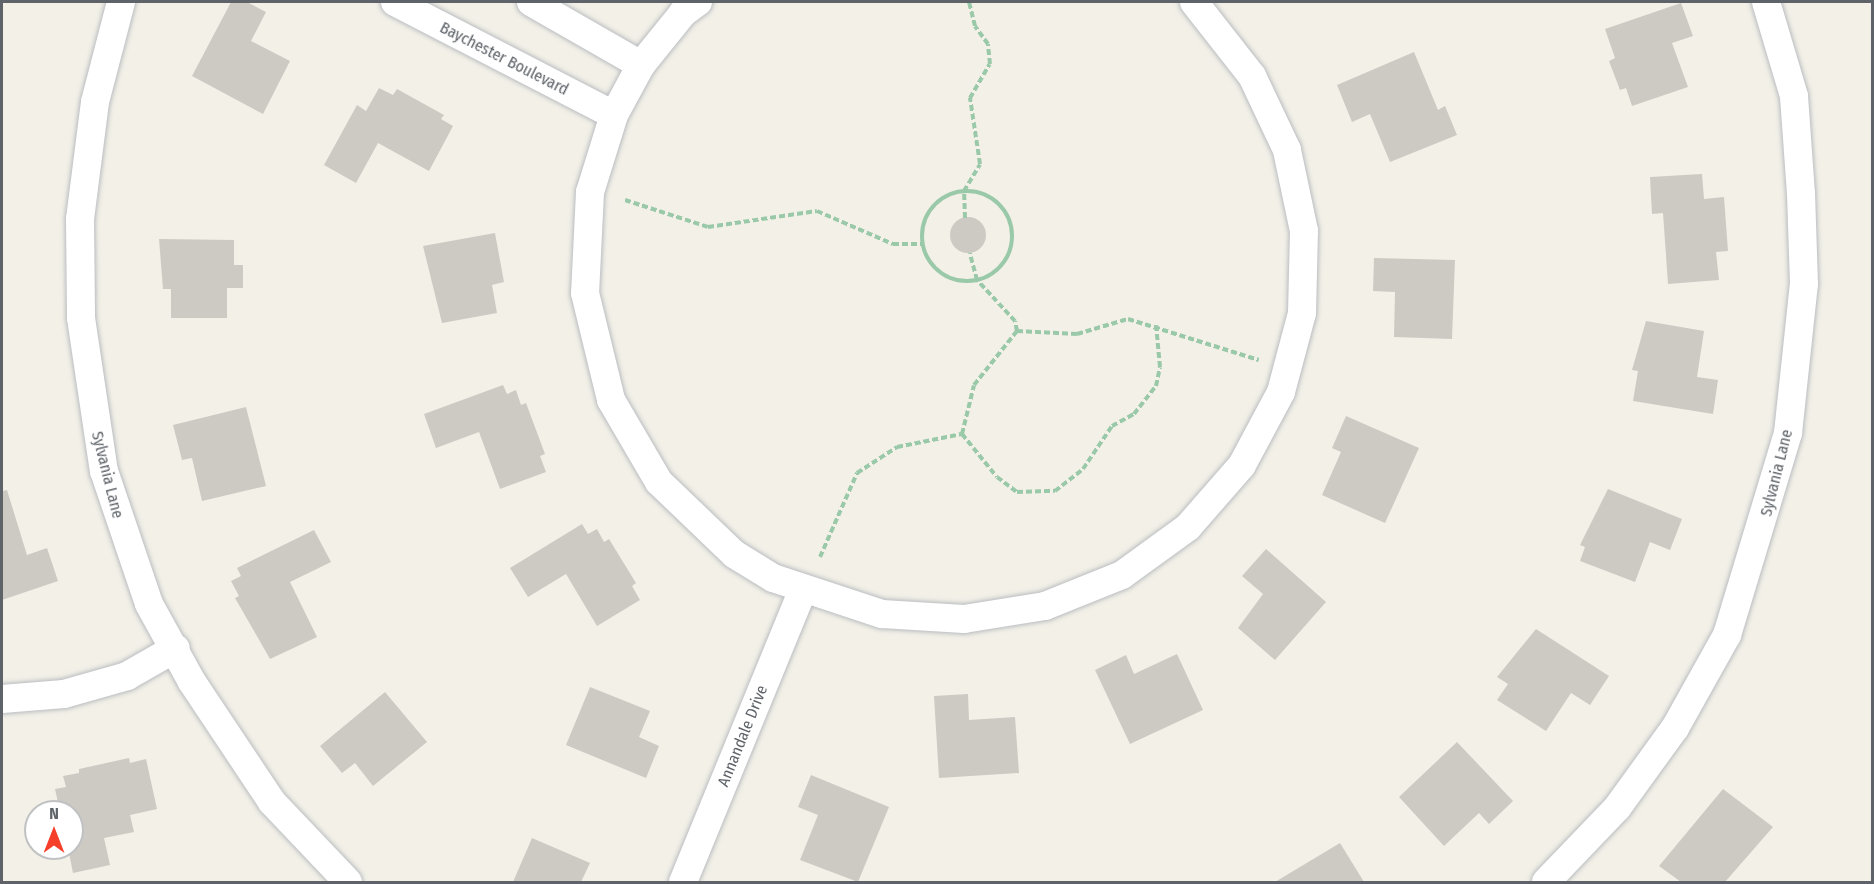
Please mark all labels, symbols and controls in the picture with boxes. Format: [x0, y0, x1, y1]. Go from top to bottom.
street label: Baychester Boulevard [437, 18, 571, 100]
street label: Sylvania Lane [1757, 428, 1797, 518]
street label: Sylvania Lane [87, 430, 127, 520]
street label: Annandale Drive [714, 683, 772, 789]
north arrow [24, 800, 84, 860]
text: N [49, 804, 59, 823]

